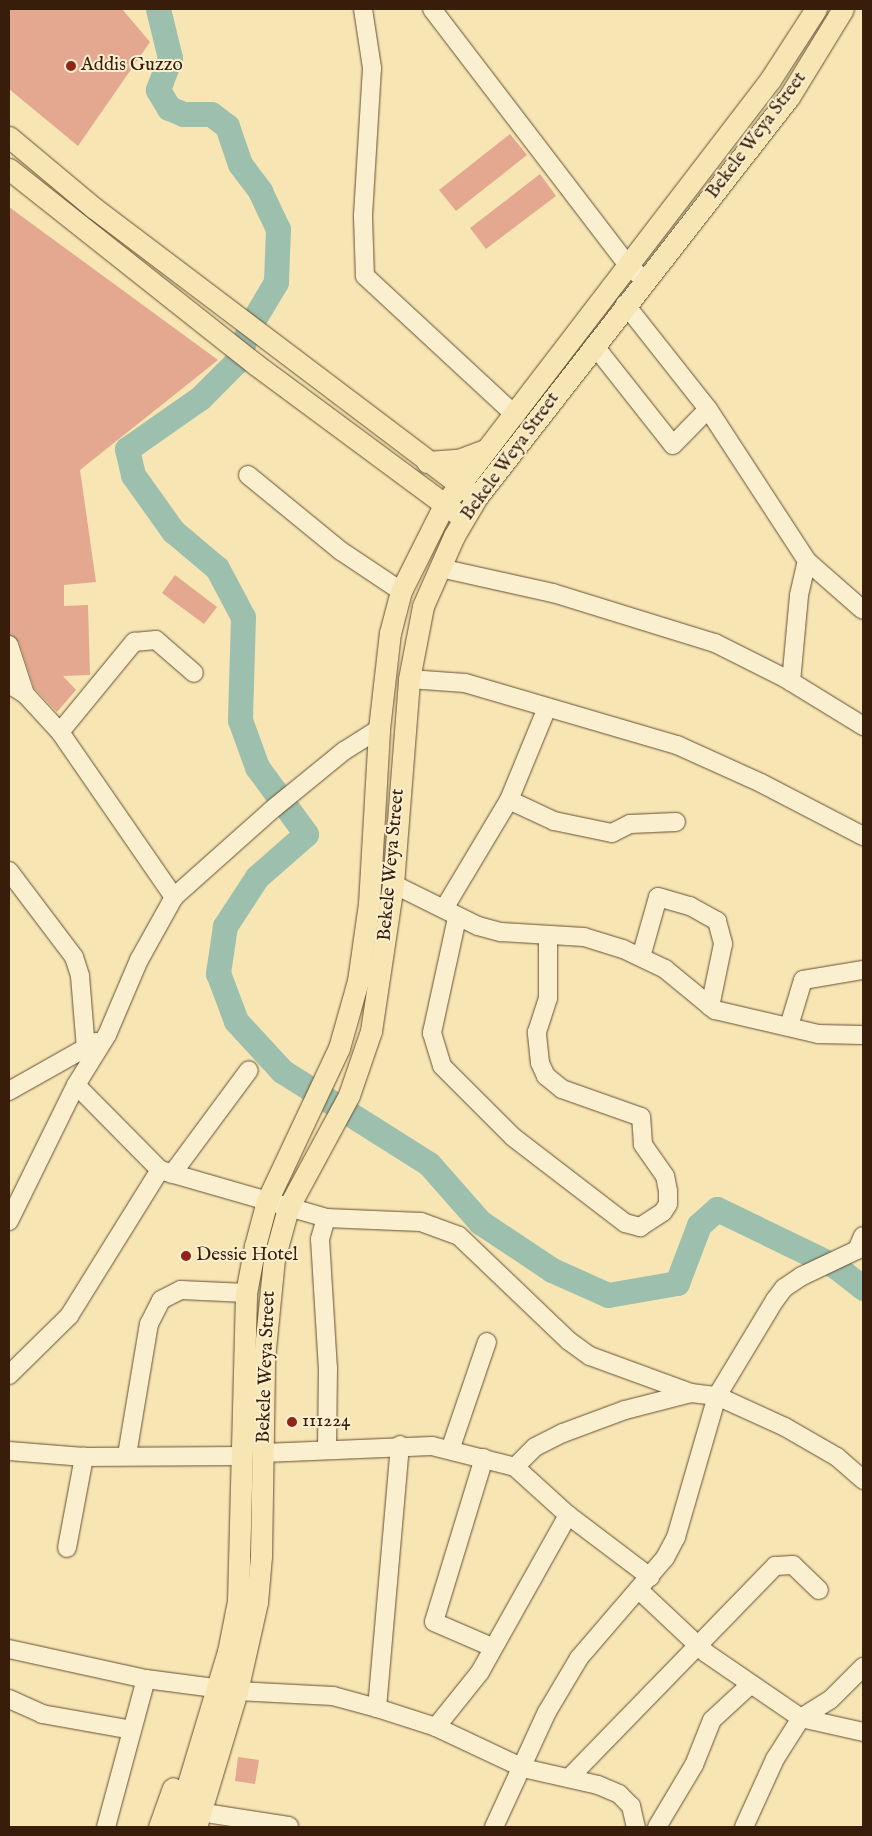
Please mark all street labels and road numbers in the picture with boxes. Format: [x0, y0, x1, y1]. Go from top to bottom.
street label: Bekele Weya Street [702, 68, 812, 204]
street label: Bekele Weya Street [457, 389, 565, 525]
street label: Bekele Weya Street [374, 788, 410, 942]
street label: Bekele Weya Street [253, 1290, 281, 1444]

